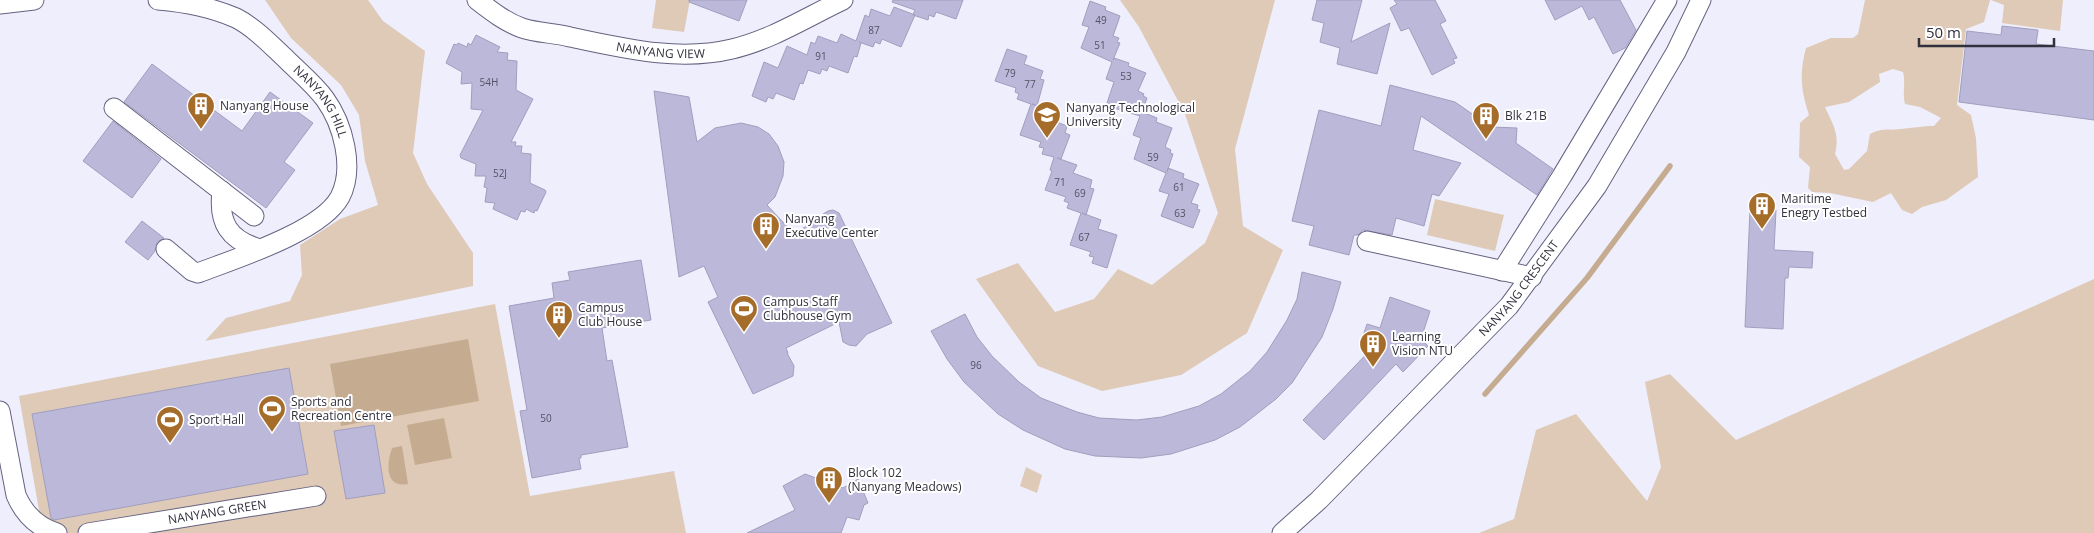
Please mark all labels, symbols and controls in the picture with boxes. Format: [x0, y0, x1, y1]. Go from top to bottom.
house number: 49 [1095, 13, 1107, 27]
scale bar [1919, 15, 2054, 47]
text: 50 m [1926, 22, 1961, 42]
house number: 87 [868, 23, 880, 37]
street label: NANYANG VIEW [615, 38, 705, 62]
house number: 51 [1094, 38, 1106, 52]
house number: 91 [815, 49, 827, 63]
street label: NANYANG HILL [290, 61, 351, 140]
house number: 79 [1004, 66, 1016, 80]
house number: 53 [1120, 69, 1132, 83]
house number: 54H [480, 75, 498, 89]
house number: 77 [1024, 77, 1036, 91]
building icon: Nanyang House [186, 91, 216, 130]
place label: Nanyang House [220, 97, 309, 114]
place label: Nanyang Technological University [1066, 99, 1195, 130]
school or university icon: Nanyang Technological University [1032, 100, 1062, 139]
building icon: Blk 21B [1471, 101, 1501, 140]
place label: Blk 21B [1505, 107, 1547, 124]
house number: 59 [1147, 150, 1159, 164]
house number: 52J [493, 166, 507, 180]
house number: 71 [1054, 175, 1066, 189]
house number: 61 [1173, 180, 1185, 194]
house number: 69 [1074, 186, 1086, 200]
place label: Maritime Enegry Testbed [1781, 190, 1867, 221]
building icon: Maritime Enegry Testbed [1747, 191, 1777, 230]
house number: 63 [1174, 206, 1186, 220]
place label: Nanyang Executive Center [785, 210, 879, 241]
building icon: Nanyang Executive Center [751, 211, 781, 250]
house number: 67 [1078, 230, 1090, 244]
street label: NANYANG CRESCENT [1475, 236, 1563, 340]
place label: Campus Staff Clubhouse Gym [763, 293, 852, 324]
sports icon: Campus Staff Clubhouse Gym [729, 294, 759, 333]
place label: Campus Club House [578, 299, 643, 330]
building icon: Campus Club House [544, 300, 574, 339]
place label: Learning Vision NTU [1392, 328, 1453, 359]
building icon: Learning Vision NTU [1358, 329, 1388, 368]
house number: 96 [970, 358, 982, 372]
place label: Sports and Recreation Centre [291, 393, 392, 424]
sports icon: Sports and Recreation Centre [257, 394, 287, 433]
sports icon: Sport Hall [155, 405, 185, 444]
place label: Sport Hall [189, 411, 244, 428]
house number: 50 [540, 411, 552, 425]
place label: Block 102 (Nanyang Meadows) [848, 464, 962, 495]
building icon: Block 102 (Nanyang Meadows) [814, 465, 844, 504]
street label: NANYANG GREEN [167, 495, 268, 528]

